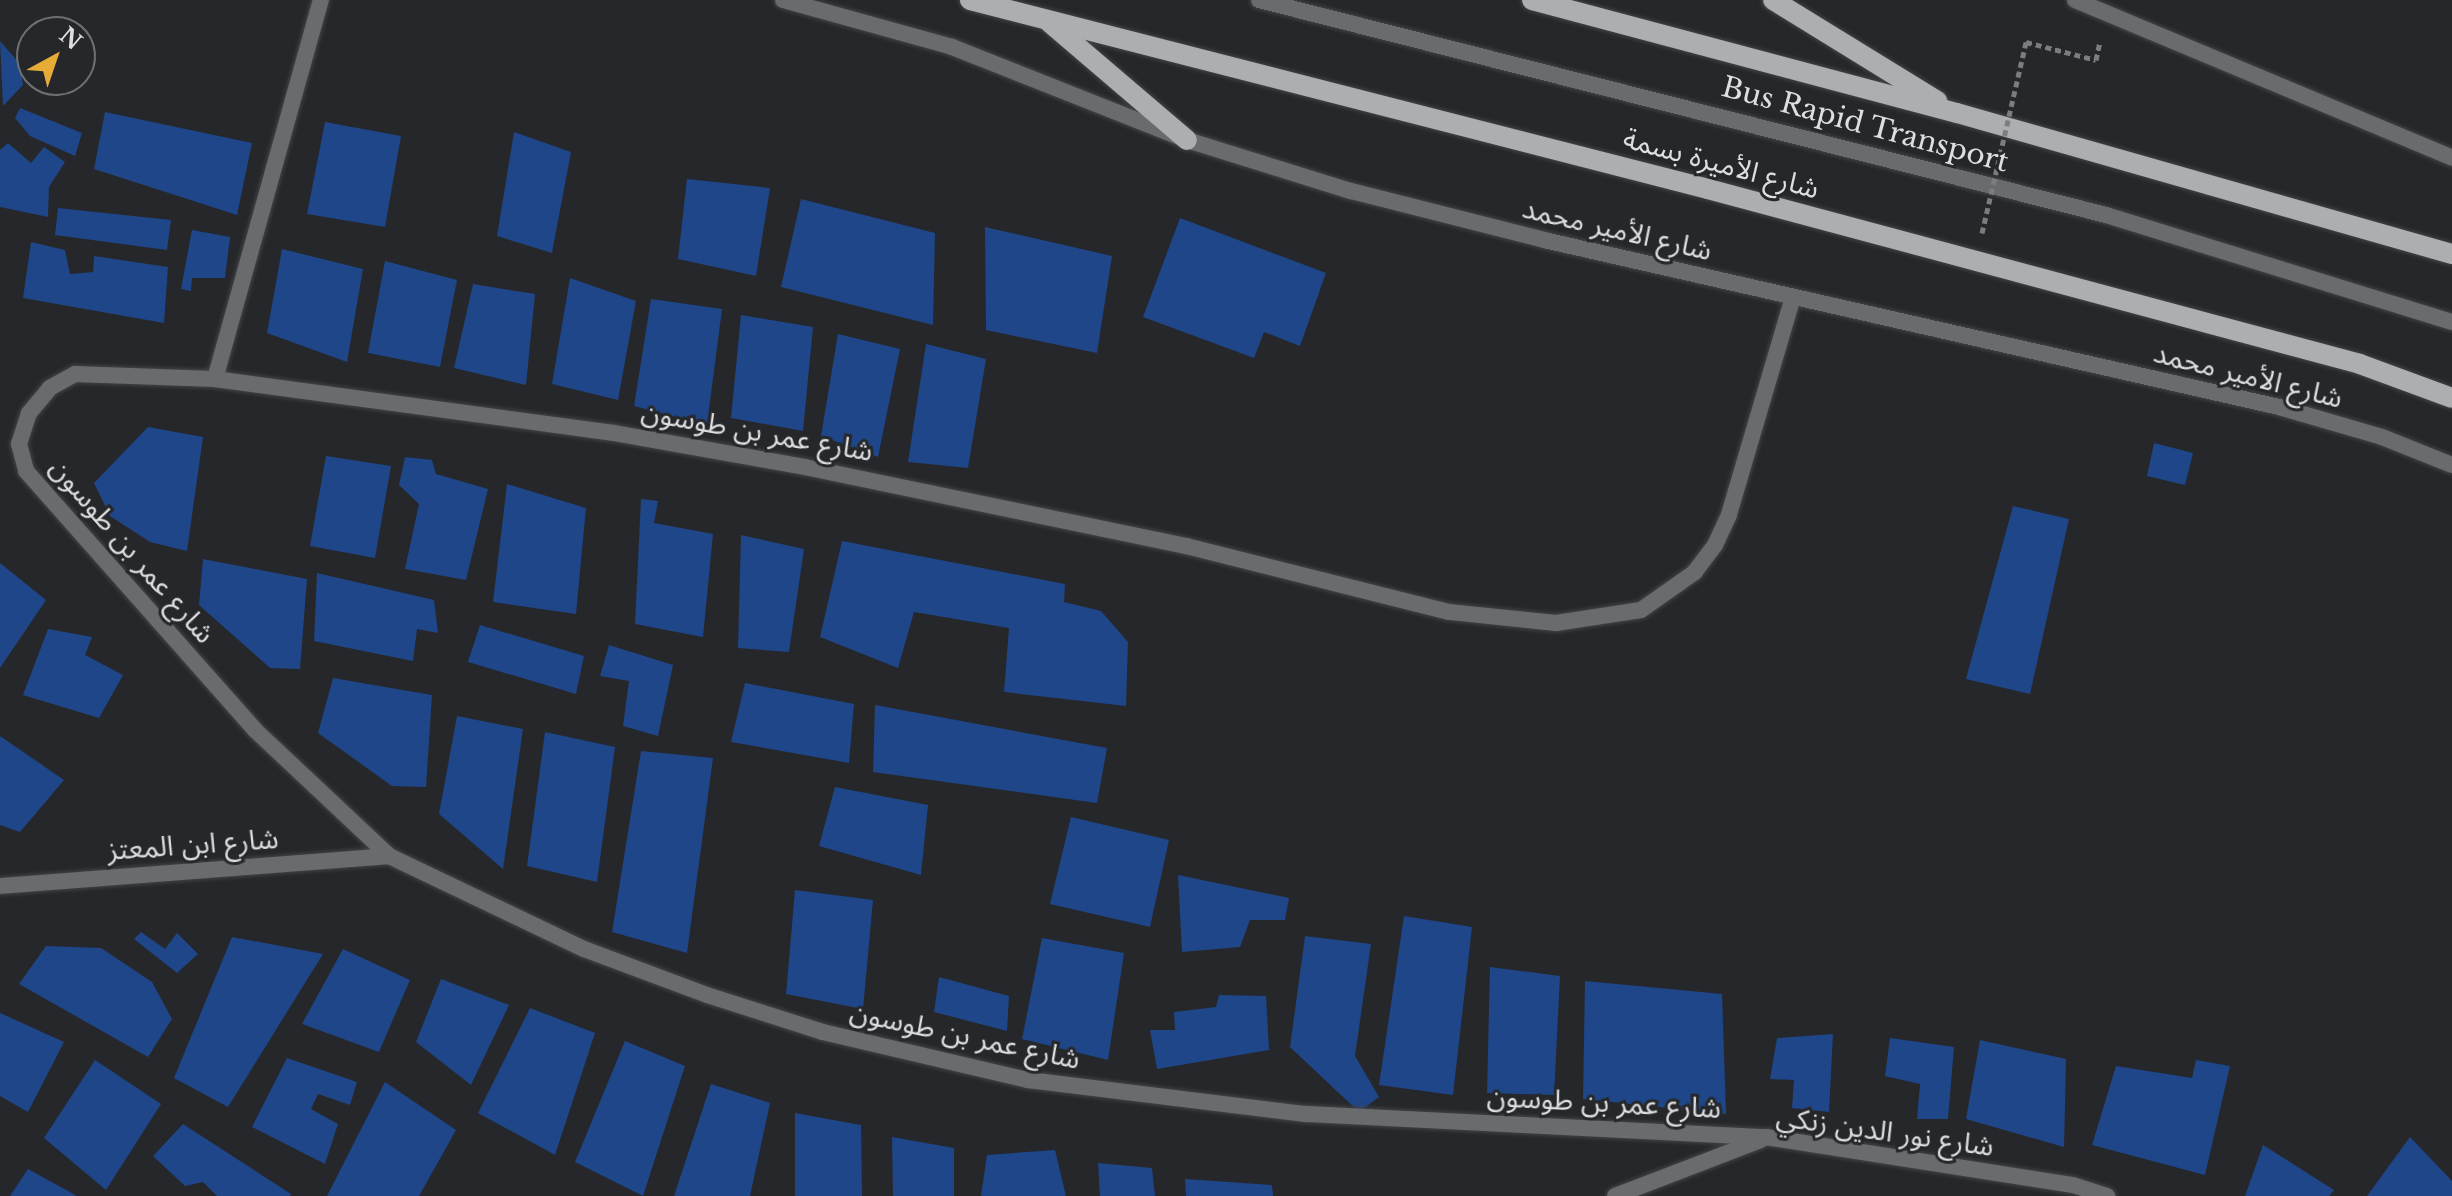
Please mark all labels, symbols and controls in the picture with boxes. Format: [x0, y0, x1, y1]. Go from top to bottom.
north arrow [16, 16, 96, 96]
text: N [54, 22, 87, 56]
street label: Bus Rapid Transport [1717, 70, 2013, 180]
street label: شارع الأميرة بسمة [1619, 122, 1823, 206]
street label: شارع الأمير محمد [1519, 192, 1715, 268]
street label: شارع الأمير محمد [2150, 336, 2346, 416]
street label: شارع عمر بن طوسون [639, 395, 875, 469]
street label: شارع عمر بن طوسون [42, 451, 222, 651]
street label: شارع ابن المعتز [106, 822, 280, 868]
street label: شارع عمر بن طوسون [847, 995, 1083, 1077]
street label: شارع عمر بن طوسون [1486, 1080, 1722, 1126]
street label: شارع نور الدين زنكي [1774, 1100, 1996, 1164]

